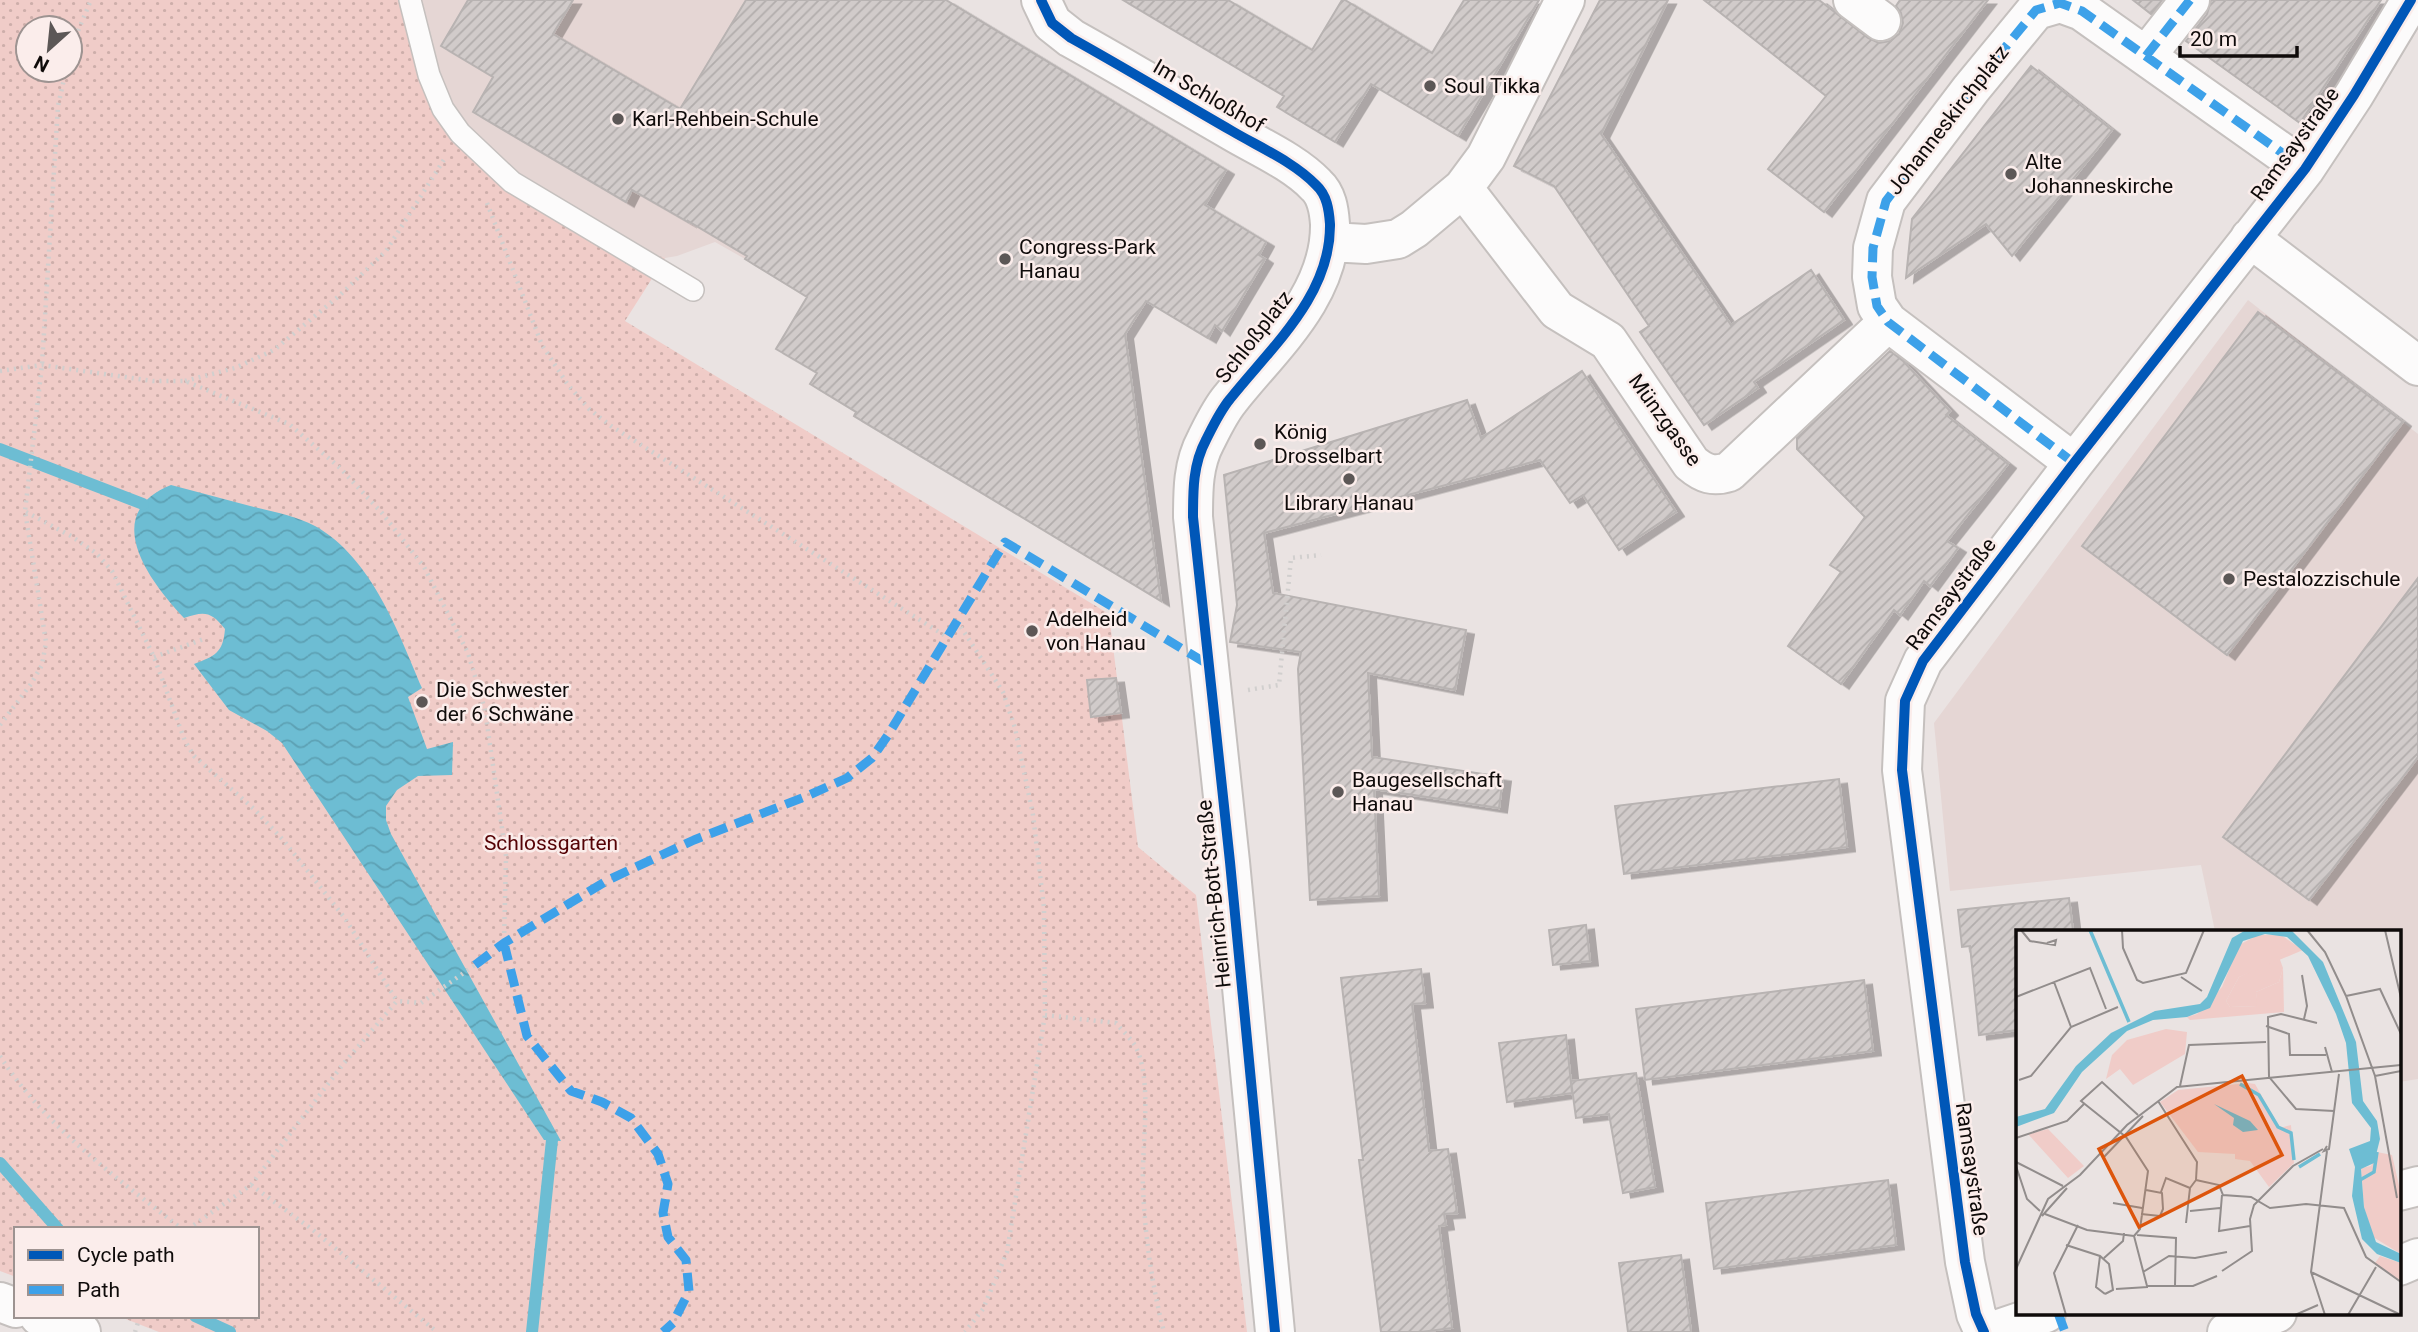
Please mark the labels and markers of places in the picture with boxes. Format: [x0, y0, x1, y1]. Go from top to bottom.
place label: Soul Tikka [1444, 74, 1540, 98]
marker: Soul Tikka [1422, 78, 1438, 94]
place label: Karl-Rehbein-Schule [632, 107, 819, 131]
marker: Karl-Rehbein-Schule [610, 111, 626, 127]
place label: Alte Johanneskirche [2025, 150, 2173, 198]
marker: Alte Johanneskirche [2003, 166, 2019, 182]
place label: Congress-Park Hanau [1019, 235, 1156, 283]
marker: Congress-Park Hanau [997, 251, 1013, 267]
place label: König Drosselbart [1274, 420, 1382, 468]
marker: König Drosselbart [1252, 436, 1268, 452]
marker: Library Hanau [1341, 471, 1357, 487]
place label: Library Hanau [1284, 491, 1414, 515]
place label: Pestalozzischule [2243, 567, 2400, 591]
marker: Pestalozzischule [2221, 571, 2237, 587]
place label: Adelheid von Hanau [1046, 607, 1146, 655]
marker: Adelheid von Hanau [1024, 623, 1040, 639]
place label: Die Schwester der 6 Schwäne [436, 678, 573, 726]
marker: Die Schwester der 6 Schwäne [414, 694, 430, 710]
place label: Baugesellschaft Hanau [1352, 768, 1502, 816]
marker: Baugesellschaft Hanau [1330, 784, 1346, 800]

